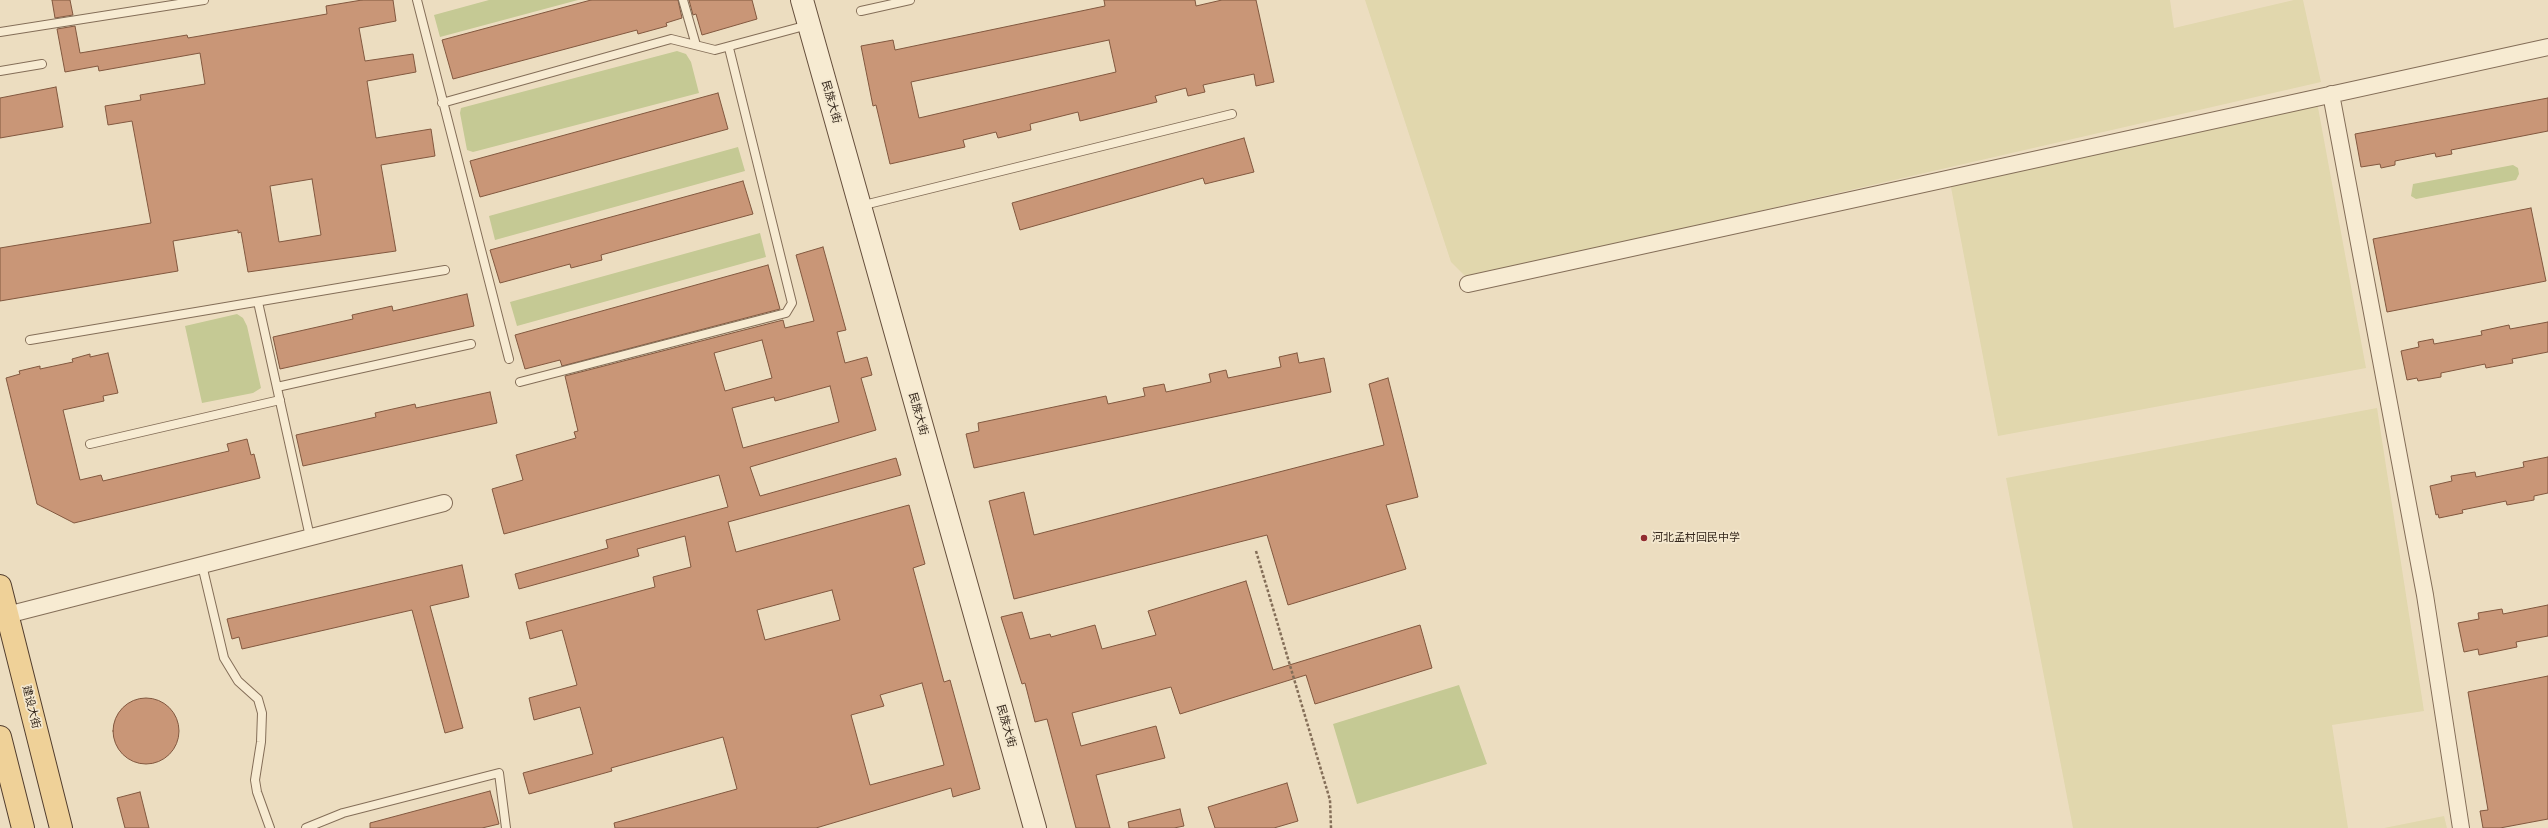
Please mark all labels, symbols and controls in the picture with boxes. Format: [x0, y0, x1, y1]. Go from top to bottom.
street label: 民族大街 [819, 79, 843, 125]
street label: 民族大街 [906, 391, 930, 437]
place label: 河北孟村回民中学 [1652, 531, 1740, 545]
marker: 河北孟村回民中学 [1639, 533, 1649, 543]
street label: 建设大街 [19, 684, 43, 730]
street label: 民族大街 [994, 703, 1018, 749]

